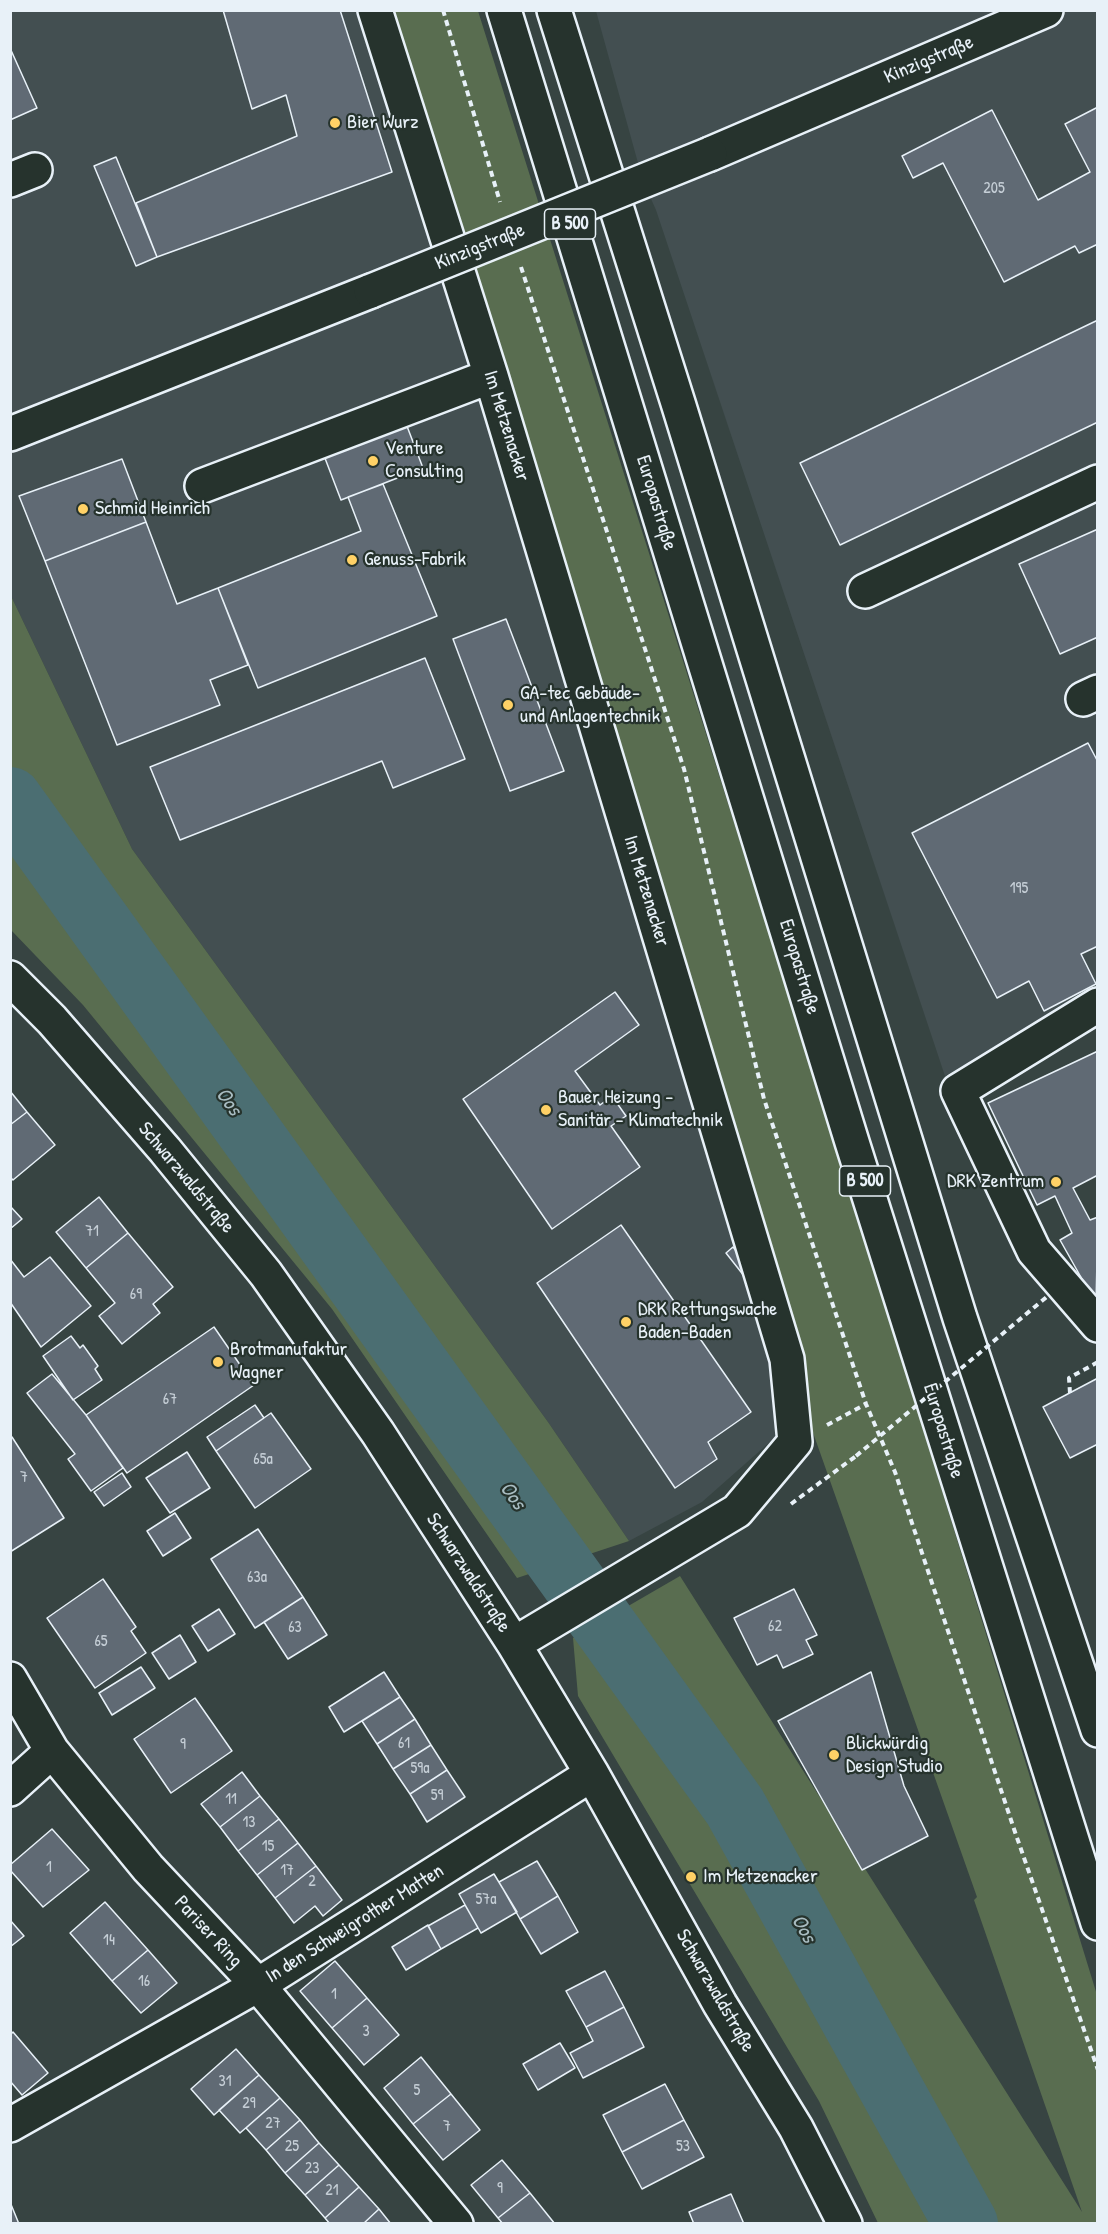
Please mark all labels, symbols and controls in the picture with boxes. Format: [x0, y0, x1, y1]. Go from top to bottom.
street label: Kinzigstraße [881, 30, 977, 90]
place label: Bier Wurz [347, 111, 418, 135]
marker: Bier Wurz [328, 116, 342, 130]
house number: 205 [983, 179, 1005, 199]
road number: B 500 [544, 209, 596, 239]
street label: Kinzigstraße [432, 218, 528, 276]
street label: Im Metzenacker [478, 368, 534, 484]
place label: Venture Consulting [385, 437, 463, 484]
street label: Europastraße [630, 453, 682, 553]
marker: Venture Consulting [366, 454, 380, 468]
place label: Schmid Heinrich [95, 497, 210, 521]
marker: Schmid Heinrich [76, 502, 90, 516]
place label: Genuss-Fabrik [364, 548, 466, 572]
marker: Genuss-Fabrik [345, 553, 359, 567]
place label: GA-tec Gebäude- und Anlagentechnik [520, 682, 660, 729]
marker: GA-tec Gebäude- und Anlagentechnik [501, 698, 515, 712]
street label: Im Metzenacker [618, 833, 674, 949]
house number: 195 [1010, 879, 1028, 899]
street label: Europastraße [773, 917, 825, 1017]
water label: Oos [210, 1083, 246, 1121]
place label: Bauer Heizung - Sanitär - Klimatechnik [558, 1086, 723, 1133]
marker: Bauer Heizung - Sanitär - Klimatechnik [539, 1103, 553, 1117]
street label: Schwarzwaldstraße [133, 1118, 239, 1238]
road number: B 500 [840, 1166, 890, 1196]
place label: DRK Zentrum [947, 1170, 1044, 1194]
marker: DRK Zentrum [1049, 1175, 1063, 1189]
house number: 71 [85, 1222, 99, 1242]
house number: 69 [130, 1285, 142, 1305]
place label: DRK Rettungswache Baden-Baden [638, 1298, 777, 1345]
marker: DRK Rettungswache Baden-Baden [619, 1315, 633, 1329]
place label: Brotmanufaktur Wagner [230, 1338, 347, 1385]
marker: Brotmanufaktur Wagner [211, 1355, 225, 1369]
street label: Europastraße [917, 1381, 969, 1481]
house number: 67 [163, 1390, 177, 1410]
house number: 65a [253, 1450, 273, 1470]
house number: 7 [20, 1468, 28, 1488]
water label: Oos [494, 1477, 530, 1515]
street label: Schwarzwaldstraße [420, 1509, 516, 1637]
house number: 63a [247, 1568, 267, 1588]
house number: 62 [768, 1617, 782, 1637]
house number: 63 [288, 1618, 302, 1638]
house number: 65 [94, 1632, 108, 1652]
place label: Blickwürdig Design Studio [846, 1732, 943, 1779]
house number: 61 [398, 1734, 410, 1754]
house number: 9 [180, 1735, 186, 1755]
marker: Blickwürdig Design Studio [827, 1748, 841, 1762]
house number: 59a [411, 1759, 429, 1779]
house number: 59 [431, 1786, 443, 1806]
house number: 11 [225, 1790, 237, 1810]
house number: 13 [243, 1813, 255, 1833]
house number: 15 [262, 1837, 274, 1857]
house number: 1 [46, 1858, 52, 1878]
street label: In den Schweigrother Matten [262, 1859, 448, 1989]
house number: 17 [280, 1861, 294, 1881]
place label: Im Metzenacker [703, 1865, 818, 1889]
marker: Im Metzenacker [684, 1870, 698, 1884]
house number: 2 [308, 1872, 316, 1892]
house number: 57a [476, 1890, 496, 1910]
street label: Pariser Ring [169, 1891, 247, 1973]
water label: Oos [785, 1911, 821, 1947]
street label: Schwarzwaldstraße [670, 1925, 760, 2057]
house number: 14 [103, 1931, 115, 1951]
house number: 16 [138, 1972, 150, 1992]
house number: 1 [331, 1985, 337, 2005]
house number: 3 [362, 2022, 370, 2042]
house number: 31 [219, 2072, 231, 2092]
house number: 5 [414, 2081, 420, 2101]
house number: 29 [242, 2094, 256, 2114]
house number: 27 [265, 2114, 281, 2134]
house number: 7 [443, 2117, 451, 2137]
house number: 25 [285, 2137, 299, 2157]
house number: 53 [676, 2137, 690, 2157]
house number: 23 [305, 2159, 319, 2179]
house number: 9 [497, 2179, 503, 2199]
house number: 21 [325, 2181, 339, 2201]

